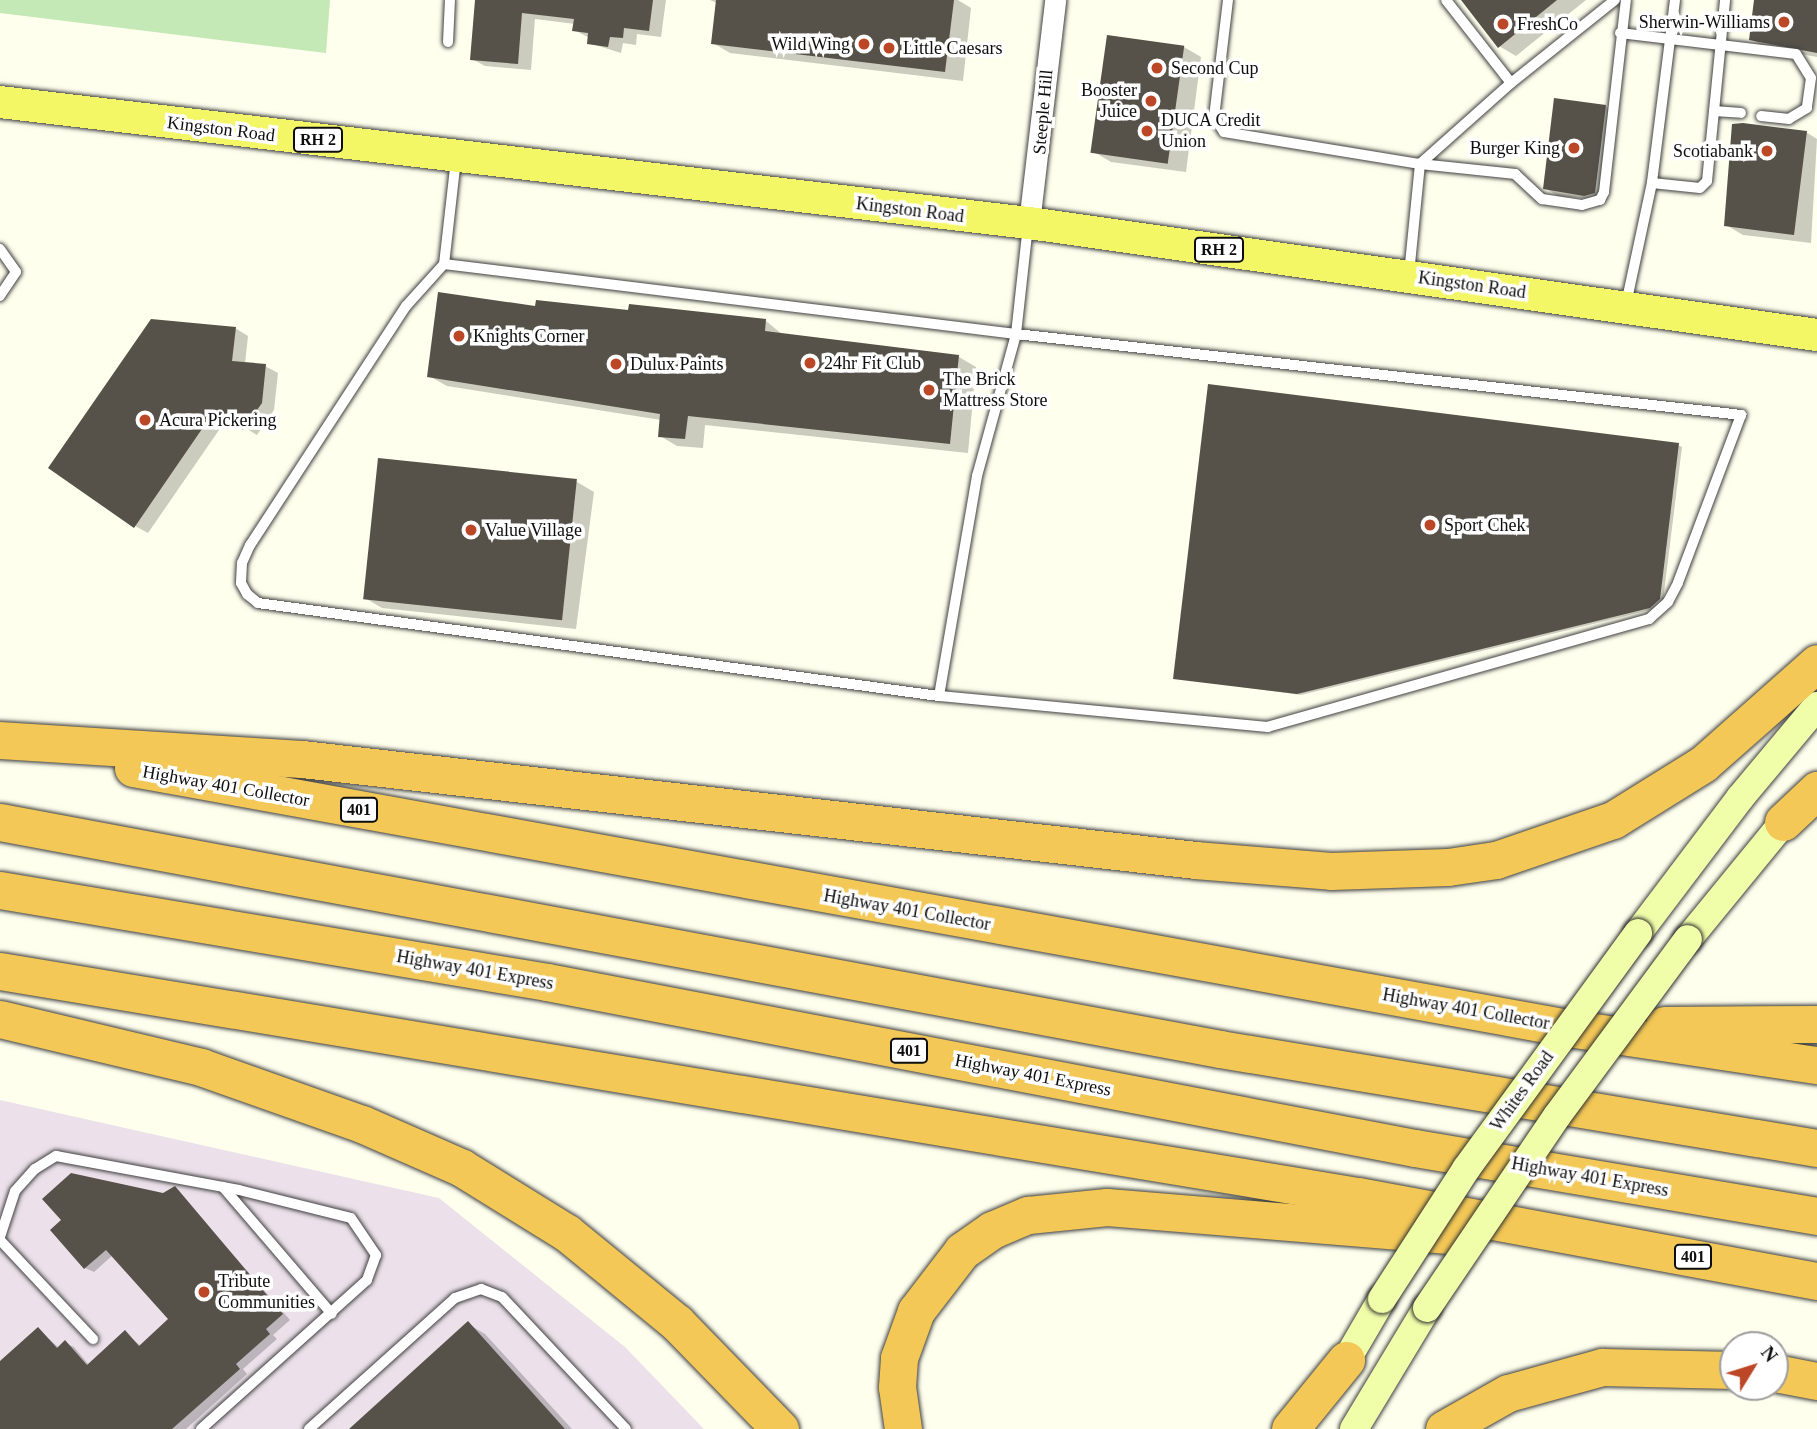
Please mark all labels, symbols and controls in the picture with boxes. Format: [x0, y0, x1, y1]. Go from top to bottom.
place label: Sherwin-Williams [1639, 11, 1770, 33]
place label: FreshCo [1517, 13, 1578, 35]
marker: Sherwin-Williams [1776, 14, 1792, 30]
marker: FreshCo [1495, 16, 1511, 32]
place label: Wild Wing [771, 33, 850, 55]
marker: Wild Wing [856, 36, 872, 52]
place label: Little Caesars [903, 37, 1002, 59]
marker: Little Caesars [881, 40, 897, 56]
place label: Second Cup [1171, 57, 1258, 79]
marker: Second Cup [1149, 60, 1165, 76]
street label: Steeple Hill [1029, 68, 1057, 156]
place label: Booster Juice [1081, 80, 1137, 122]
marker: Booster Juice [1143, 93, 1159, 109]
place label: DUCA Credit Union [1161, 110, 1261, 152]
street label: Kingston Road [166, 112, 276, 146]
marker: DUCA Credit Union [1139, 123, 1155, 139]
road number: RH 2 [292, 128, 344, 152]
place label: Burger King [1470, 137, 1560, 159]
marker: Burger King [1566, 140, 1582, 156]
place label: Scotiabank [1673, 140, 1753, 162]
marker: Scotiabank [1759, 143, 1775, 159]
street label: Kingston Road [855, 193, 965, 227]
road number: RH 2 [1193, 238, 1245, 262]
street label: Kingston Road [1417, 267, 1527, 303]
place label: Knights Corner [473, 325, 584, 347]
marker: Knights Corner [451, 328, 467, 344]
place label: 24hr Fit Club [824, 352, 921, 374]
place label: Dulux Paints [630, 353, 724, 375]
marker: 24hr Fit Club [802, 355, 818, 371]
marker: Dulux Paints [608, 356, 624, 372]
place label: The Brick Mattress Store [943, 369, 1047, 412]
marker: The Brick Mattress Store [921, 382, 937, 398]
place label: Acura Pickering [159, 409, 276, 431]
marker: Acura Pickering [137, 412, 153, 428]
place label: Sport Chek [1444, 514, 1526, 536]
marker: Sport Chek [1422, 517, 1438, 533]
place label: Value Village [485, 519, 582, 541]
marker: Value Village [463, 522, 479, 538]
street label: Highway 401 Collector [141, 761, 311, 811]
road number: 401 [340, 797, 378, 822]
street label: Highway 401 Collector [822, 885, 992, 935]
street label: Highway 401 Express [395, 946, 555, 994]
street label: Highway 401 Collector [1381, 984, 1551, 1034]
road number: 401 [890, 1038, 928, 1064]
street label: Whites Road [1486, 1047, 1558, 1135]
street label: Highway 401 Express [953, 1049, 1113, 1101]
street label: Highway 401 Express [1510, 1153, 1670, 1201]
road number: 401 [1674, 1245, 1712, 1270]
place label: Tribute Communities [218, 1271, 315, 1314]
marker: Tribute Communities [196, 1284, 212, 1300]
north arrow [1719, 1331, 1789, 1401]
text: N [1757, 1342, 1782, 1366]

